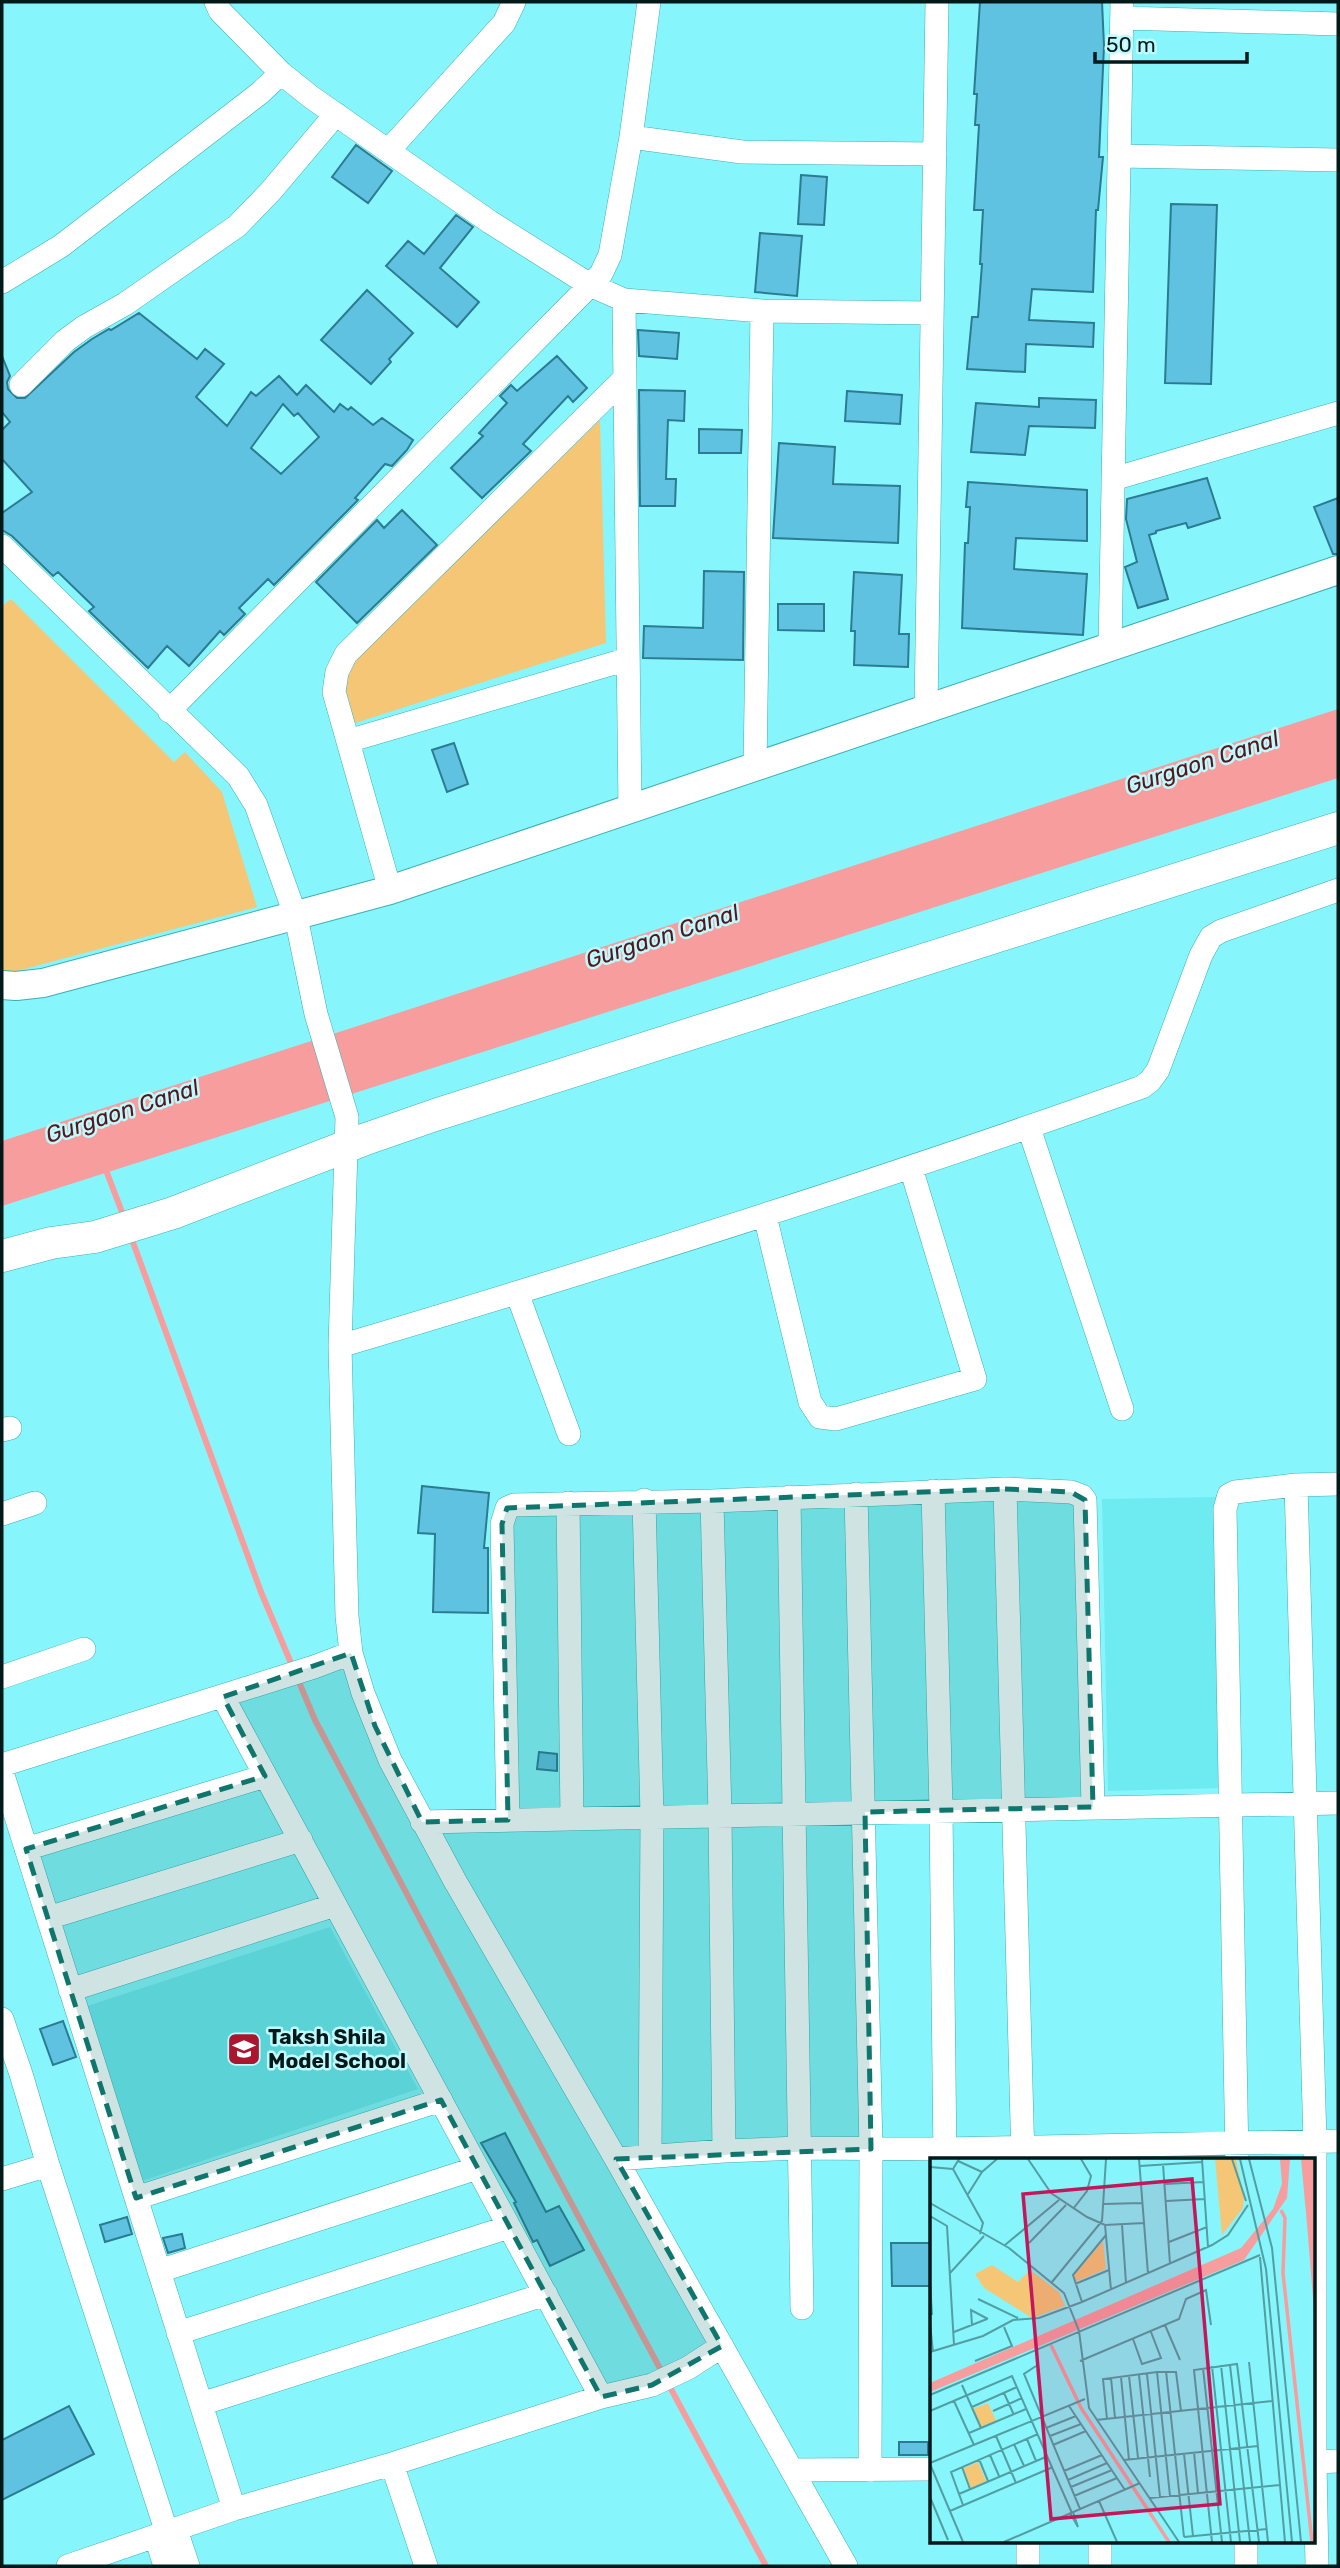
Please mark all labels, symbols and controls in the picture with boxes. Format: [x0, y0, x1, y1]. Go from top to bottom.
scale bar [1095, 21, 1247, 65]
text: 50 m [1106, 32, 1156, 57]
water label: Gurgaon Canal [1122, 724, 1283, 800]
water label: Gurgaon Canal [582, 898, 743, 974]
water label: Gurgaon Canal [42, 1073, 203, 1149]
place label: Taksh Shila Model School [268, 2024, 406, 2073]
school or university icon: Taksh Shila Model School [225, 2030, 263, 2068]
inset map [930, 2158, 1316, 2544]

